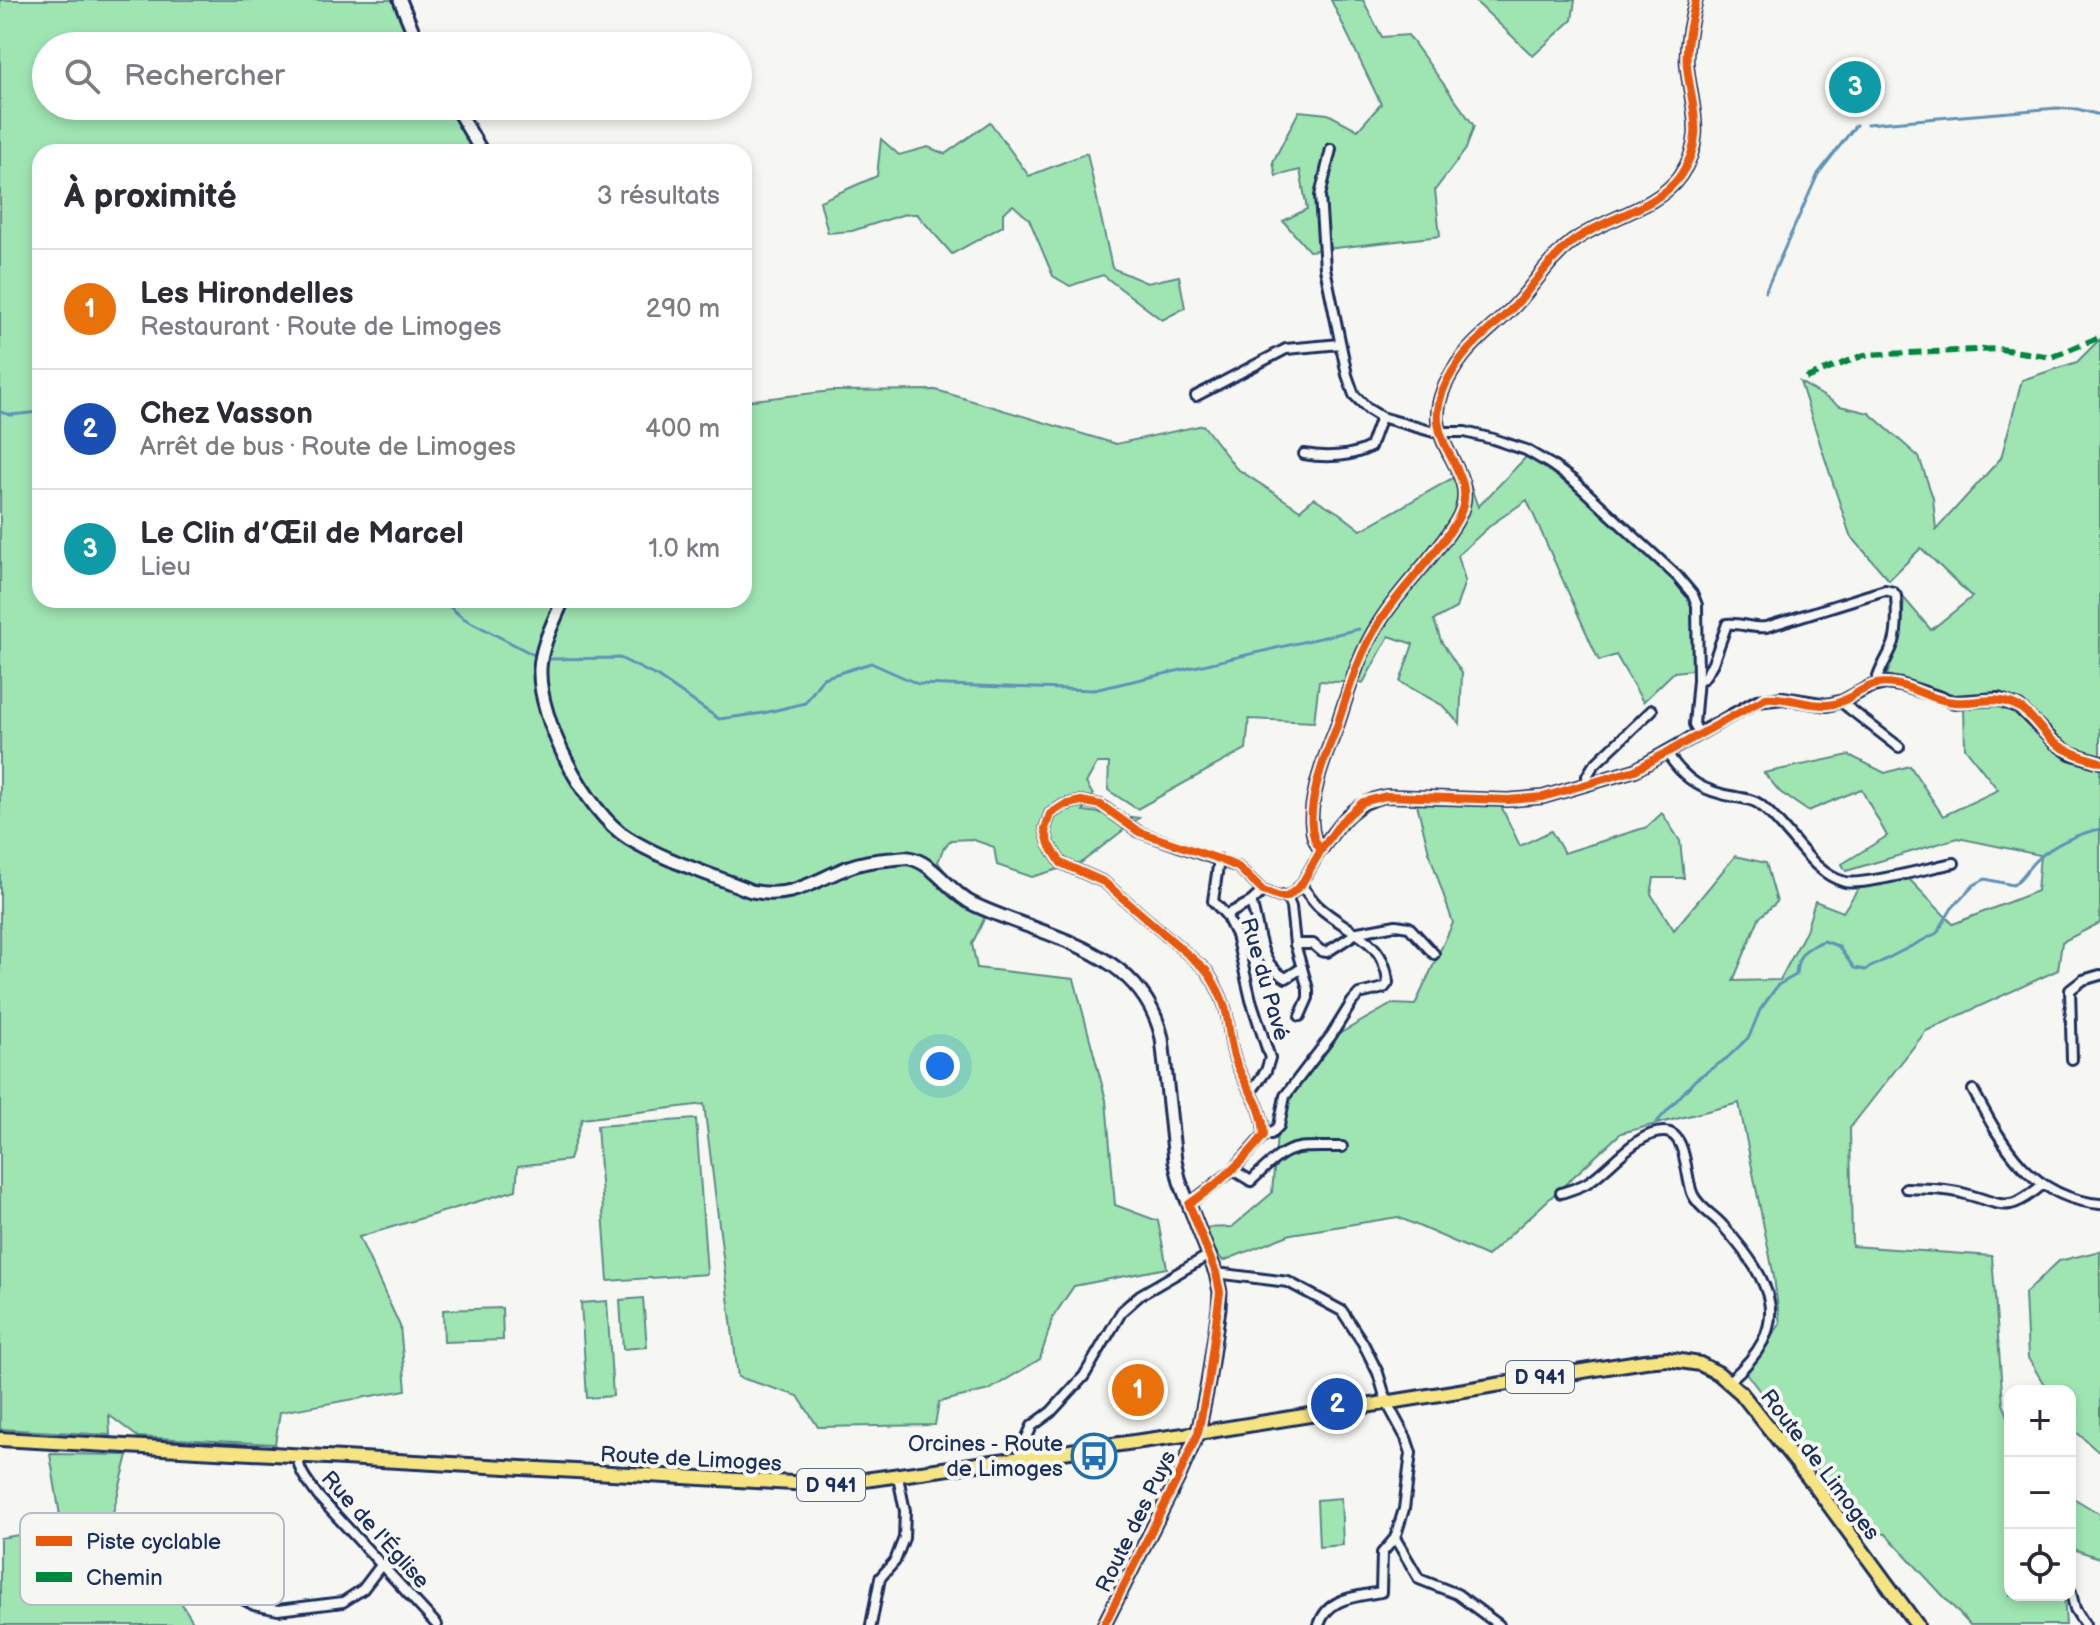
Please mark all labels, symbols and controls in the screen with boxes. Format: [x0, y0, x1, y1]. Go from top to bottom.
search box [32, 32, 752, 120]
icon: search [60, 54, 104, 98]
pin: 3 [1829, 57, 1881, 117]
text: Rechercher [124, 58, 285, 94]
text: À proximité [64, 176, 237, 217]
text: 3 résultats [597, 181, 720, 212]
text: Les Hirondelles [140, 276, 353, 312]
text: 1 [85, 294, 95, 325]
text: 290 m [646, 294, 720, 325]
text: Restaurant · Route de Limoges [140, 312, 501, 343]
text: Chez Vasson [140, 396, 313, 432]
text: 2 [82, 414, 98, 445]
text: 400 m [645, 414, 720, 445]
text: Arrêt de bus · Route de Limoges [140, 432, 516, 463]
text: Le Clin d’Œil de Marcel [140, 516, 464, 552]
text: 3 [82, 534, 98, 565]
text: 1.0 km [648, 534, 720, 565]
text: Lieu [140, 552, 191, 583]
street label: Rue du Pavé [1234, 915, 1295, 1044]
your location [920, 1046, 960, 1086]
pin: 1 [1112, 1360, 1164, 1420]
road number: D 941 [1506, 1361, 1574, 1393]
pin: 2 [1311, 1374, 1363, 1434]
street label: Route de Limoges [1754, 1384, 1885, 1546]
map controls [2004, 1385, 2076, 1601]
button: + [2004, 1385, 2076, 1457]
place label: Orcines - Route de Limoges [908, 1431, 1063, 1483]
bus stop icon: Orcines - Route de Limoges [1070, 1432, 1118, 1480]
street label: Route de Limoges [599, 1441, 783, 1478]
street label: Route des Puys [1090, 1446, 1182, 1597]
button: − [2004, 1457, 2076, 1529]
street label: Rue de l'Église [315, 1465, 436, 1594]
road number: D 941 [797, 1469, 865, 1501]
legend [20, 1513, 284, 1605]
text: Piste cyclable [86, 1529, 221, 1556]
button: locate [2004, 1529, 2076, 1601]
text: Chemin [86, 1565, 163, 1592]

